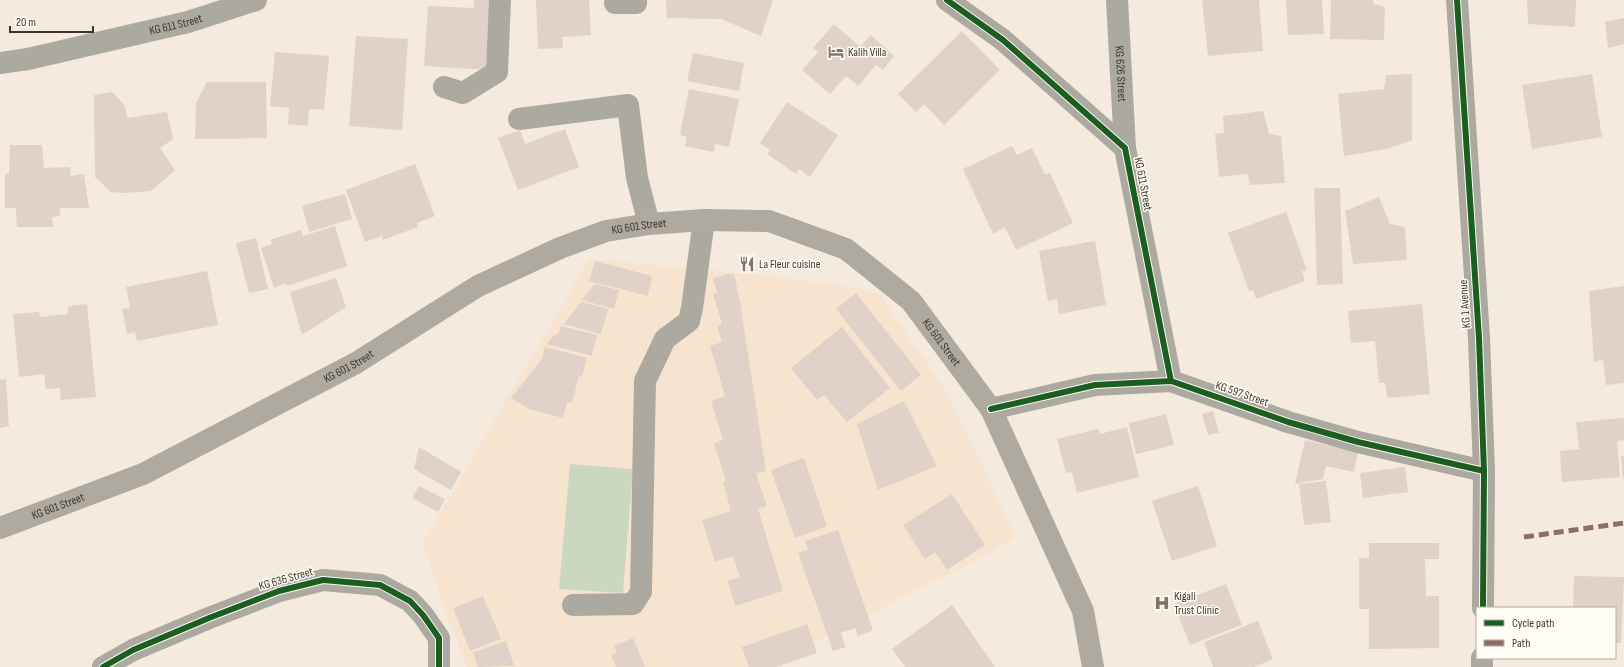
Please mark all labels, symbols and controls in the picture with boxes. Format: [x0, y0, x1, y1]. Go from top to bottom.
scale bar [10, 8, 93, 34]
street label: KG 611 Street [148, 10, 204, 38]
text: 20 m [16, 15, 36, 30]
hotel icon: Kalih Villa [827, 43, 845, 61]
place label: Kalih Villa [848, 45, 887, 60]
street label: KG 626 Street [1112, 45, 1130, 103]
street label: KG 611 Street [1130, 156, 1156, 212]
street label: KG 601 Street [610, 215, 667, 238]
restaurant icon: La Fleur cuisine [738, 255, 756, 273]
place label: La Fleur cuisine [759, 257, 821, 272]
street label: KG 1 Avenue [1456, 279, 1474, 329]
street label: KG 601 Street [919, 316, 964, 369]
street label: KG 601 Street [321, 346, 377, 386]
street label: KG 597 Street [1213, 378, 1271, 410]
street label: KG 601 Street [29, 489, 87, 523]
street label: KG 636 Street [257, 564, 315, 594]
place label: Kigali Trust Clinic [1174, 589, 1219, 618]
hospital icon: Kigali Trust Clinic [1153, 594, 1171, 612]
legend [1476, 607, 1616, 659]
text: Cycle path [1512, 616, 1554, 631]
text: Path [1512, 636, 1530, 651]

